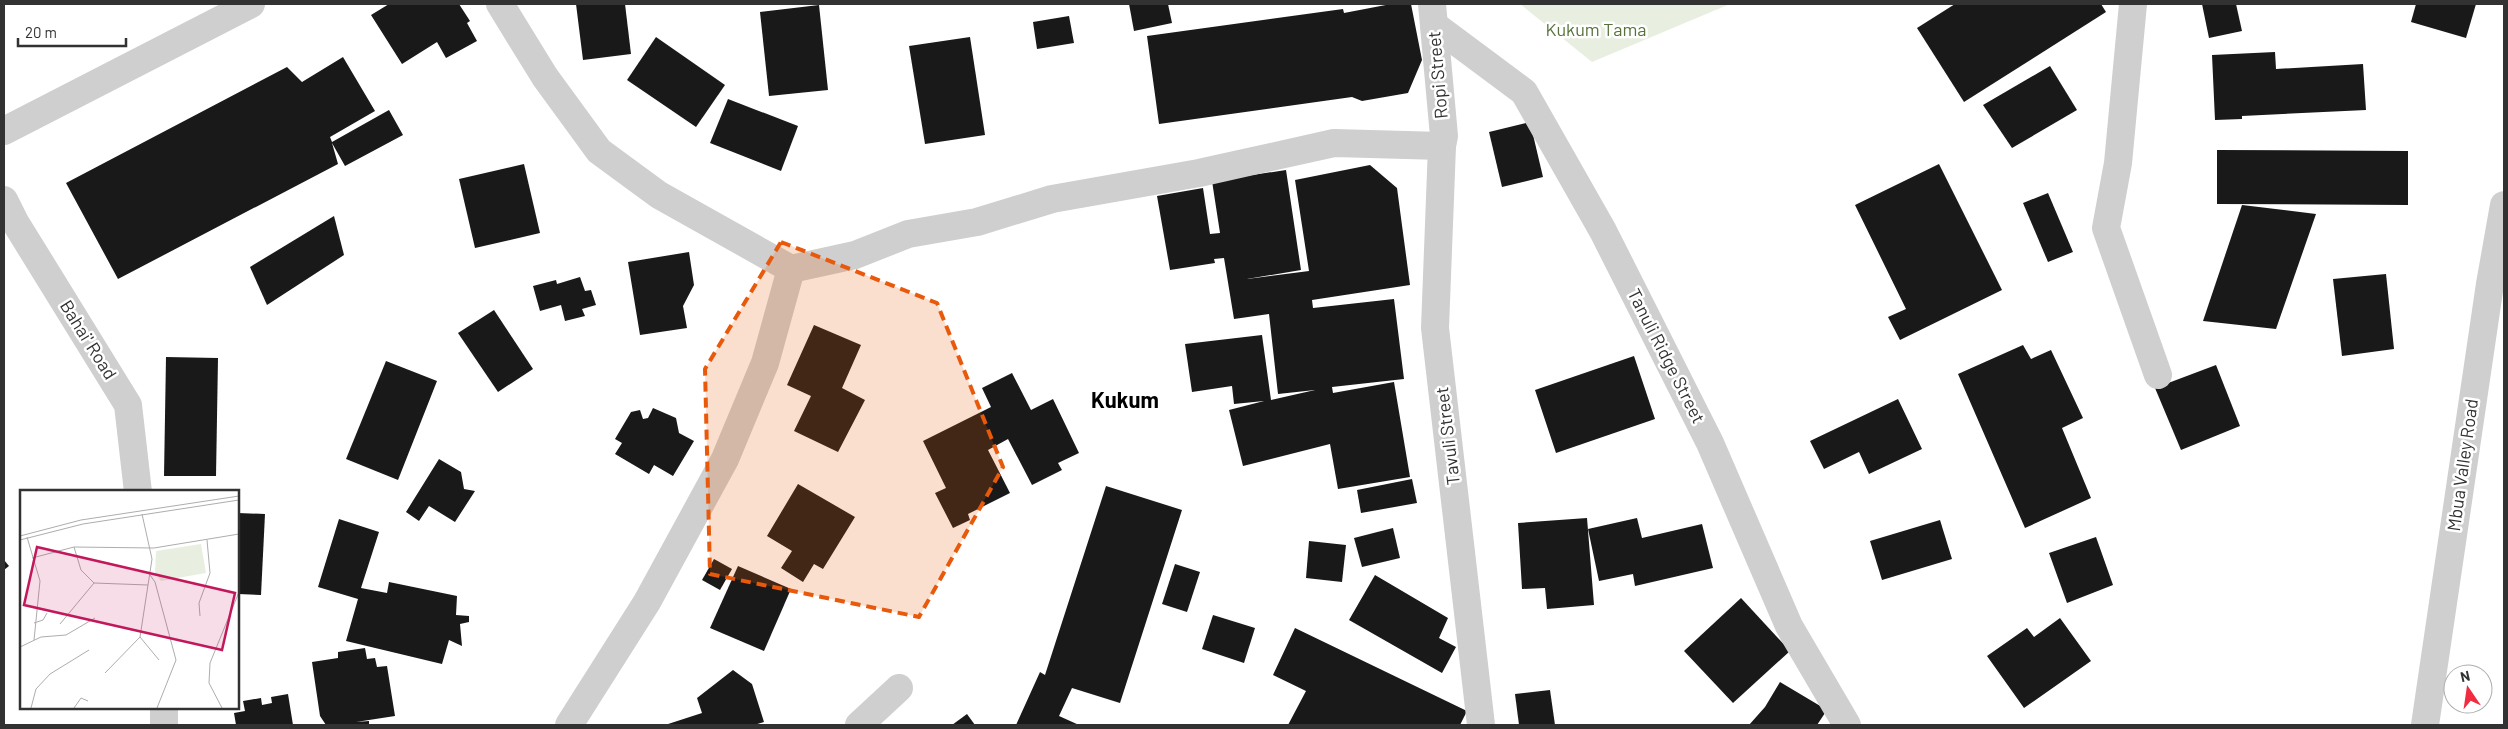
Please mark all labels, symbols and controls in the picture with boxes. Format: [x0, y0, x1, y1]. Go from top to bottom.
scale bar [18, 15, 125, 47]
park label: Kukum Tama [1545, 18, 1647, 40]
text: 20 m [25, 23, 57, 41]
street label: Ropi Street [1422, 30, 1452, 120]
street label: Tanuli Ridge Street [1623, 285, 1710, 427]
street label: Bahai' Road [56, 296, 122, 383]
district label: Kukum [1091, 386, 1159, 412]
street label: Tavuli Street [1430, 386, 1464, 486]
street label: Mbua Valley Road [2442, 397, 2482, 532]
inset map [20, 490, 239, 709]
north arrow [2443, 664, 2493, 714]
text: N [2459, 667, 2471, 685]

